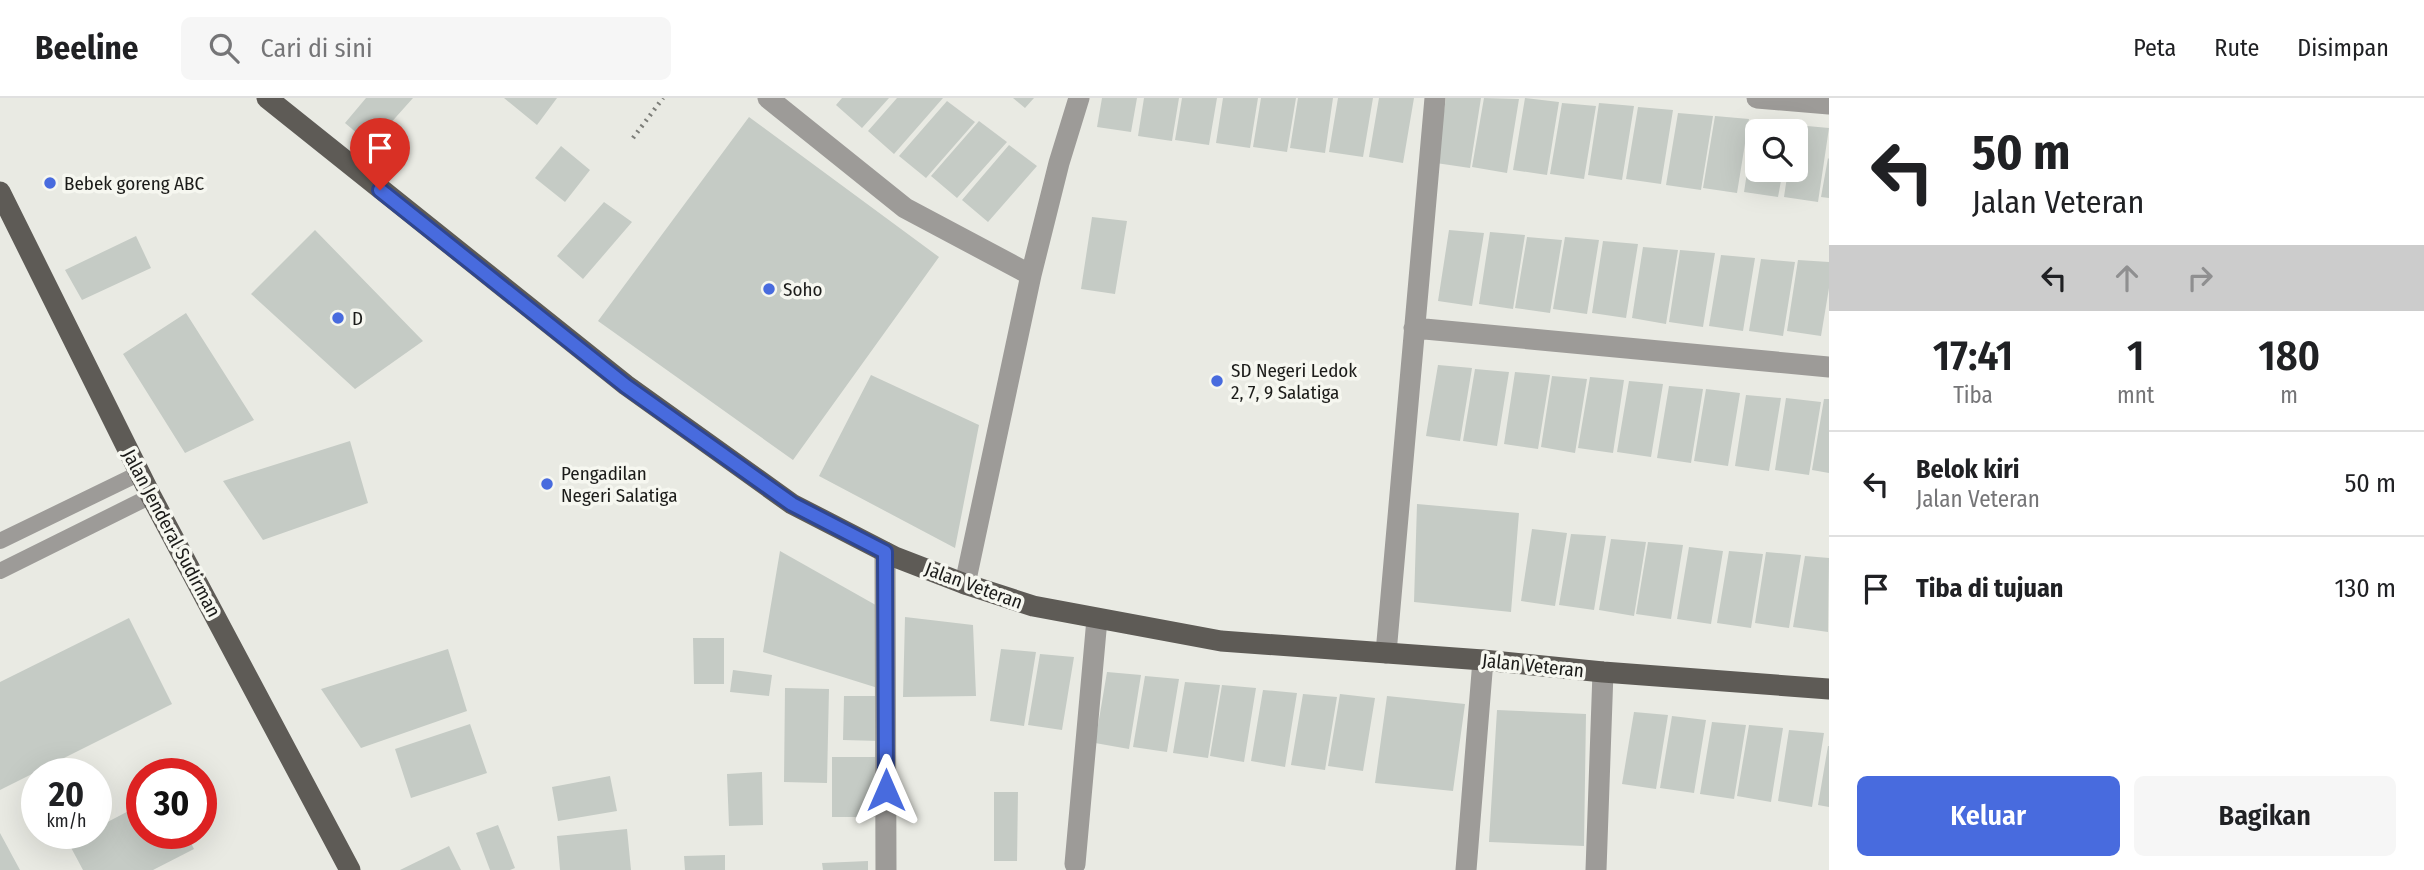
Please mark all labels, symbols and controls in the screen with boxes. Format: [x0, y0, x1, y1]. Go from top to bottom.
search box [181, 17, 671, 80]
text: Beeline [35, 28, 139, 68]
icon: search [205, 29, 243, 67]
text: Cari di sini [261, 33, 372, 64]
text: Peta [2133, 34, 2176, 62]
text: Rute [2214, 34, 2259, 62]
text: Disimpan [2297, 34, 2389, 62]
pin [350, 118, 410, 190]
map controls [1745, 119, 1808, 182]
button: search [1745, 119, 1808, 182]
text: 50 m [1972, 123, 2070, 182]
icon: left [1857, 126, 1948, 217]
icon: arrive [361, 129, 399, 167]
place label: Bebek goreng ABC [64, 172, 204, 195]
marker: Bebek goreng ABC [42, 175, 58, 191]
text: Jalan Veteran [1972, 183, 2144, 221]
icon: left [2035, 259, 2073, 297]
icon: ahead [2108, 259, 2146, 297]
icon: right [2181, 259, 2219, 297]
place label: Soho [783, 278, 822, 301]
marker: Soho [761, 281, 777, 297]
place label: D [352, 307, 363, 330]
marker: D [330, 310, 346, 326]
text: 17:41 [1933, 331, 2013, 381]
text: 1 [2127, 331, 2144, 381]
text: 180 [2258, 331, 2320, 381]
place label: SD Negeri Ledok 2, 7, 9 Salatiga [1231, 359, 1357, 404]
marker: SD Negeri Ledok 2, 7, 9 Salatiga [1209, 373, 1225, 389]
text: Tiba [1953, 381, 1993, 409]
text: mnt [2117, 381, 2154, 409]
text: m [2280, 381, 2298, 409]
street label: Jalan Jenderal Sudirman [118, 445, 226, 621]
text: Belok kiri [1916, 454, 2019, 485]
place label: Pengadilan Negeri Salatiga [561, 462, 677, 507]
icon: left [1857, 465, 1895, 503]
text: 50 m [2344, 468, 2396, 499]
marker: Pengadilan Negeri Salatiga [539, 476, 555, 492]
text: Jalan Veteran [1916, 485, 2040, 513]
street label: Jalan Veteran [922, 557, 1026, 614]
icon: arrive [1857, 570, 1895, 608]
text: Tiba di tujuan [1916, 573, 2063, 604]
text: 130 m [2334, 573, 2396, 604]
street label: Jalan Veteran [1481, 649, 1585, 682]
position arrow [849, 753, 923, 827]
speed limit sign: 30 [126, 758, 217, 849]
text: 20 [49, 773, 84, 815]
button: Keluar [1857, 776, 2120, 856]
button: Bagikan [2134, 776, 2396, 856]
text: km/h [46, 810, 87, 832]

